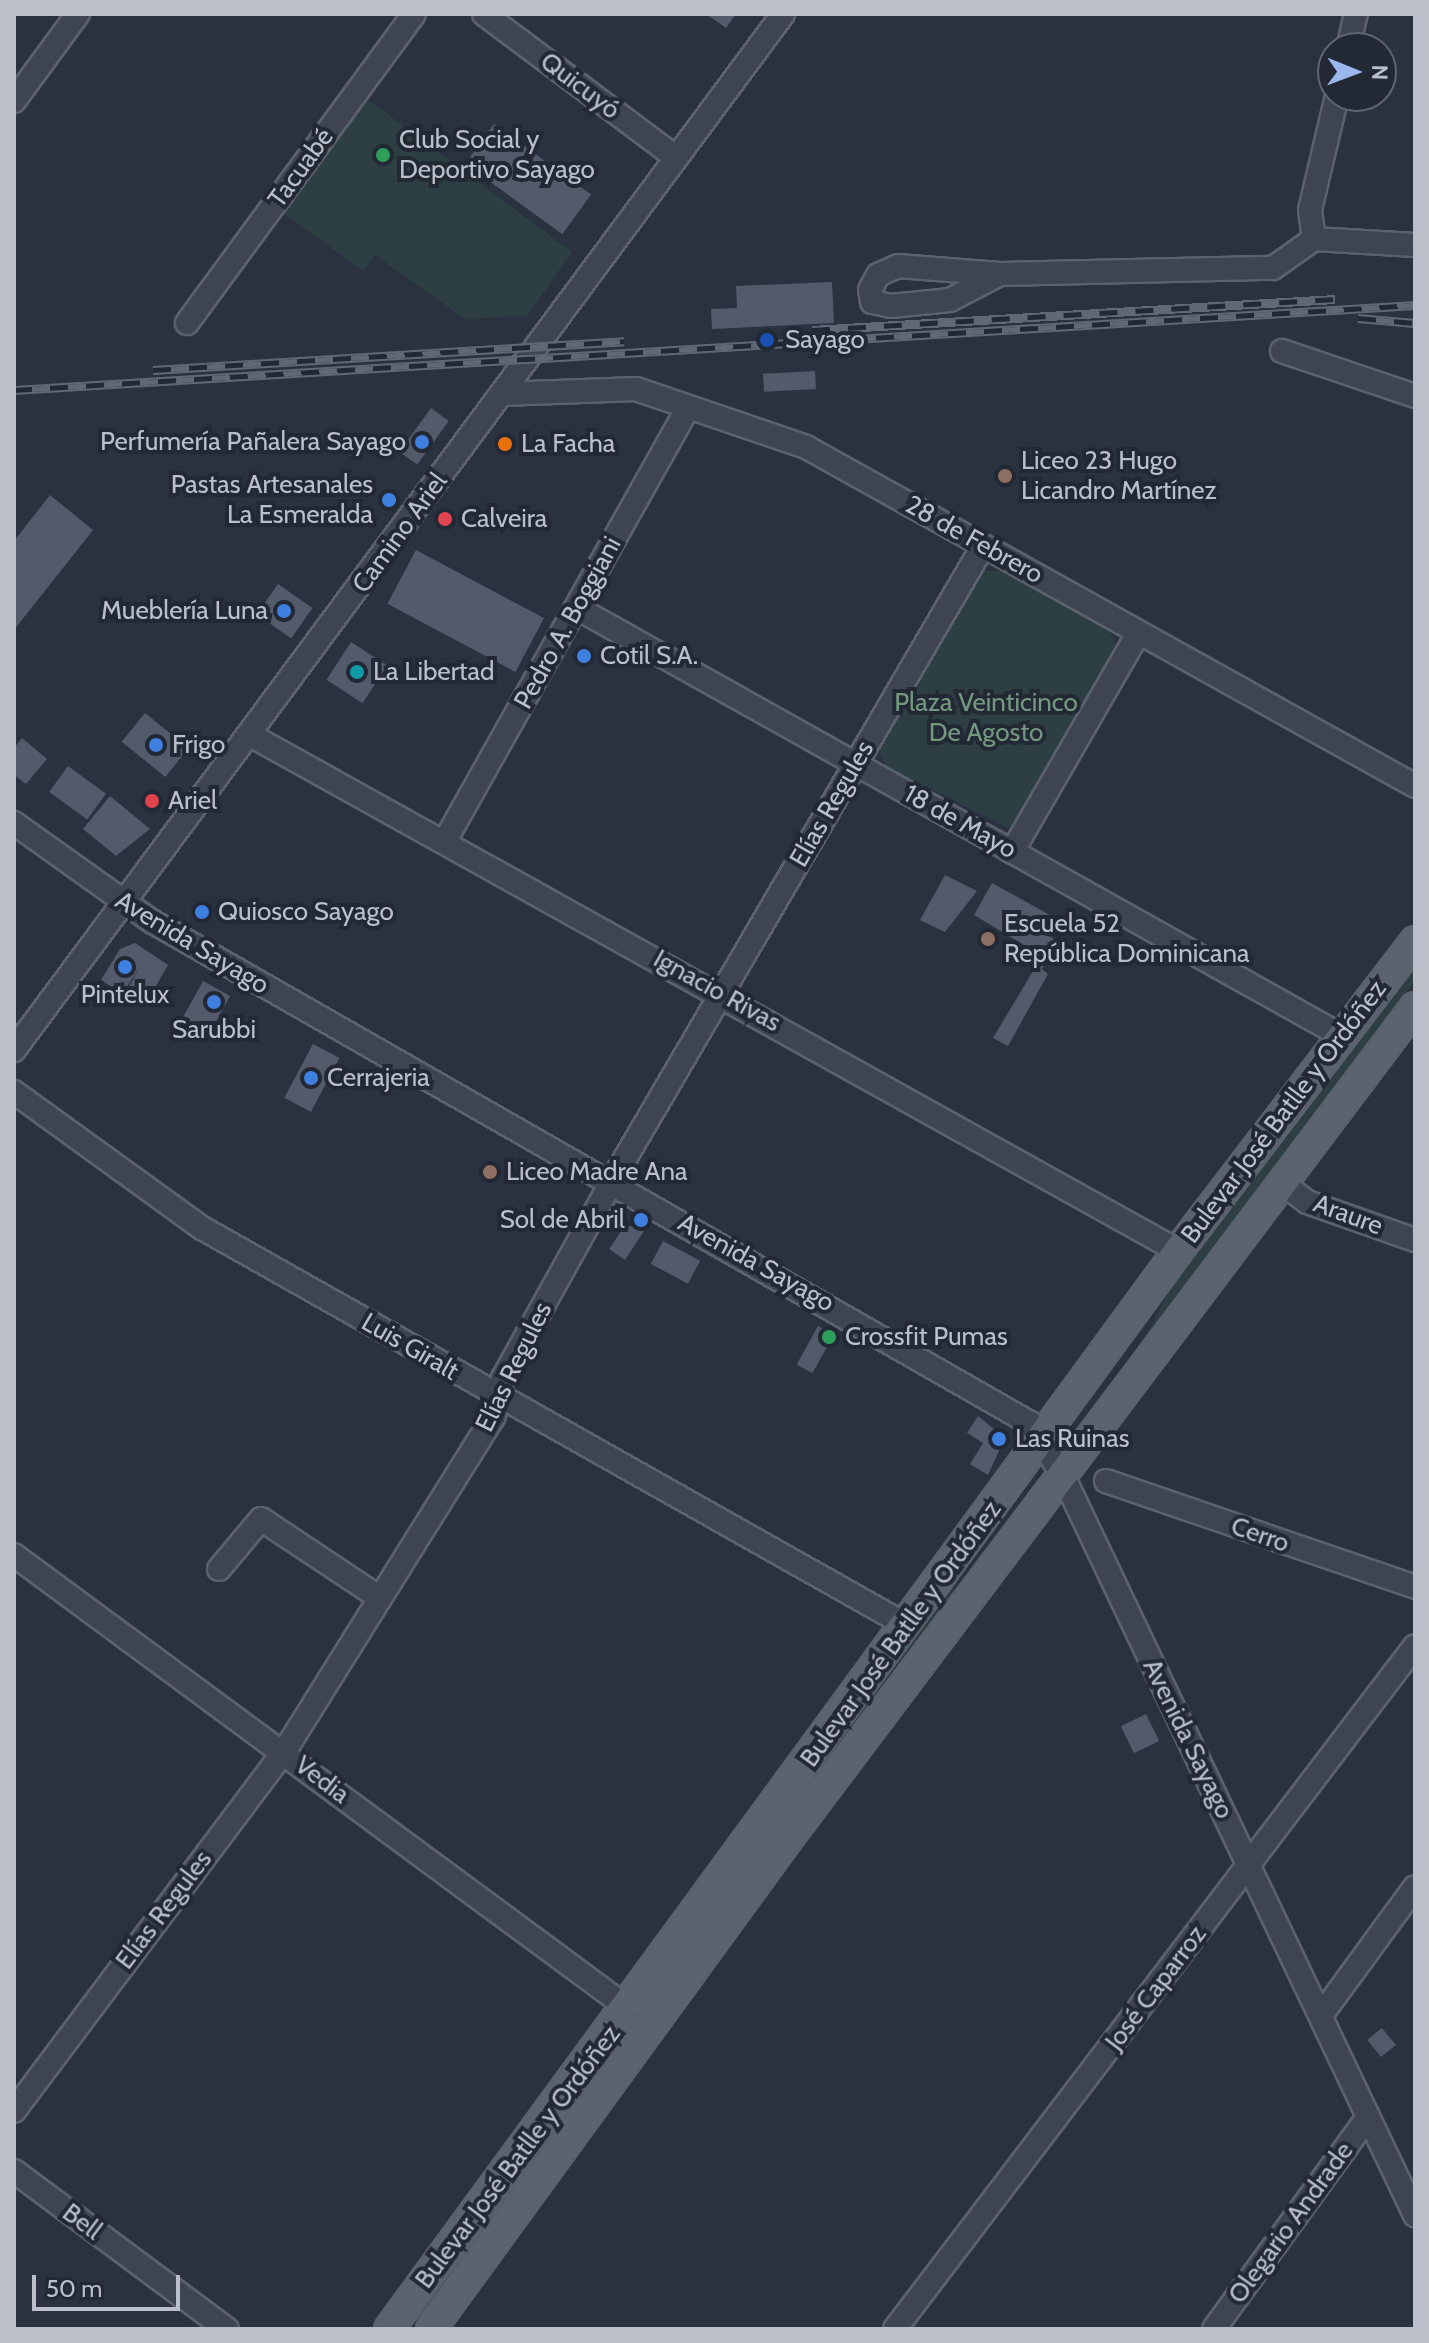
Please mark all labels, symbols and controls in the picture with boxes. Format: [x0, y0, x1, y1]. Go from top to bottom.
north arrow [1317, 32, 1397, 112]
street label: Quicuyó [534, 46, 626, 126]
text: N [1366, 64, 1393, 80]
street label: Tacuabé [262, 122, 340, 214]
place label: Club Social y Deportivo Sayago [399, 124, 595, 186]
marker: Club Social y Deportivo Sayago [374, 146, 392, 164]
place label: Sayago [785, 324, 865, 356]
marker: Sayago [756, 329, 778, 351]
place label: Perfumería Pañalera Sayago [100, 426, 406, 458]
place label: La Facha [521, 428, 615, 460]
marker: Perfumería Pañalera Sayago [413, 433, 431, 451]
marker: La Facha [496, 435, 514, 453]
place label: Liceo 23 Hugo Licandro Martínez [1021, 445, 1217, 506]
street label: Camino Ariel [346, 467, 454, 599]
marker: Liceo 23 Hugo Licandro Martínez [996, 467, 1014, 485]
place label: Pastas Artesanales La Esmeralda [171, 469, 373, 530]
street label: 28 de Febrero [900, 489, 1048, 591]
marker: Pastas Artesanales La Esmeralda [380, 491, 398, 509]
place label: Calveira [461, 503, 547, 535]
marker: Calveira [436, 510, 454, 528]
street label: Pedro A. Boggiani [508, 532, 628, 714]
place label: Mueblería Luna [101, 595, 268, 627]
marker: Mueblería Luna [275, 602, 293, 620]
place label: Cotil S.A. [600, 640, 698, 672]
marker: Cotil S.A. [575, 647, 593, 665]
place label: La Libertad [373, 656, 495, 688]
marker: La Libertad [348, 663, 366, 681]
park label: Plaza Veinticinco De Agosto [894, 687, 1078, 748]
place label: Frigo [172, 729, 225, 761]
street label: Elías Regules [783, 735, 881, 873]
marker: Frigo [147, 736, 165, 754]
street label: 18 de Mayo [898, 778, 1022, 866]
place label: Ariel [168, 785, 217, 817]
marker: Ariel [143, 792, 161, 810]
street label: Avenida Sayago [110, 885, 274, 1001]
place label: Quiosco Sayago [218, 896, 394, 928]
marker: Quiosco Sayago [193, 903, 211, 921]
place label: Escuela 52 República Dominicana [1004, 908, 1250, 970]
marker: Escuela 52 República Dominicana [979, 930, 997, 948]
street label: Ignacio Rivas [648, 943, 786, 1039]
marker: Pintelux [116, 958, 134, 976]
street label: Bulevar José Batlle y Ordóñez [1175, 974, 1393, 1250]
place label: Pintelux [81, 979, 169, 1011]
marker: Sarubbi [205, 993, 223, 1011]
place label: Sarubbi [172, 1014, 256, 1046]
place label: Cerrajeria [327, 1062, 430, 1094]
marker: Cerrajeria [302, 1069, 320, 1087]
place label: Liceo Madre Ana [506, 1156, 688, 1188]
marker: Liceo Madre Ana [481, 1163, 499, 1181]
street label: Araure [1309, 1188, 1387, 1242]
place label: Sol de Abril [500, 1204, 625, 1236]
street label: Avenida Sayago [673, 1207, 839, 1319]
marker: Sol de Abril [632, 1211, 650, 1229]
street label: Elías Regules [469, 1297, 559, 1437]
street label: Luis Giralt [356, 1307, 464, 1387]
place label: Crossfit Pumas [845, 1321, 1008, 1353]
marker: Crossfit Pumas [820, 1328, 838, 1346]
place label: Las Ruinas [1015, 1423, 1129, 1455]
marker: Las Ruinas [990, 1430, 1008, 1448]
street label: Bulevar José Batlle y Ordóñez [794, 1495, 1008, 1773]
street label: Cerro [1227, 1511, 1293, 1559]
street label: Avenida Sayago [1136, 1654, 1240, 1824]
street label: Vedia [289, 1749, 355, 1811]
street label: Elías Regules [109, 1845, 219, 1975]
street label: José Caparroz [1099, 1919, 1213, 2057]
street label: Bulevar José Batlle y Ordóñez [409, 2019, 627, 2295]
street label: Olegario Andrade [1222, 2136, 1360, 2310]
street label: Bell [56, 2197, 108, 2247]
scale bar [36, 2259, 184, 2309]
text: 50 m [46, 2274, 102, 2303]

